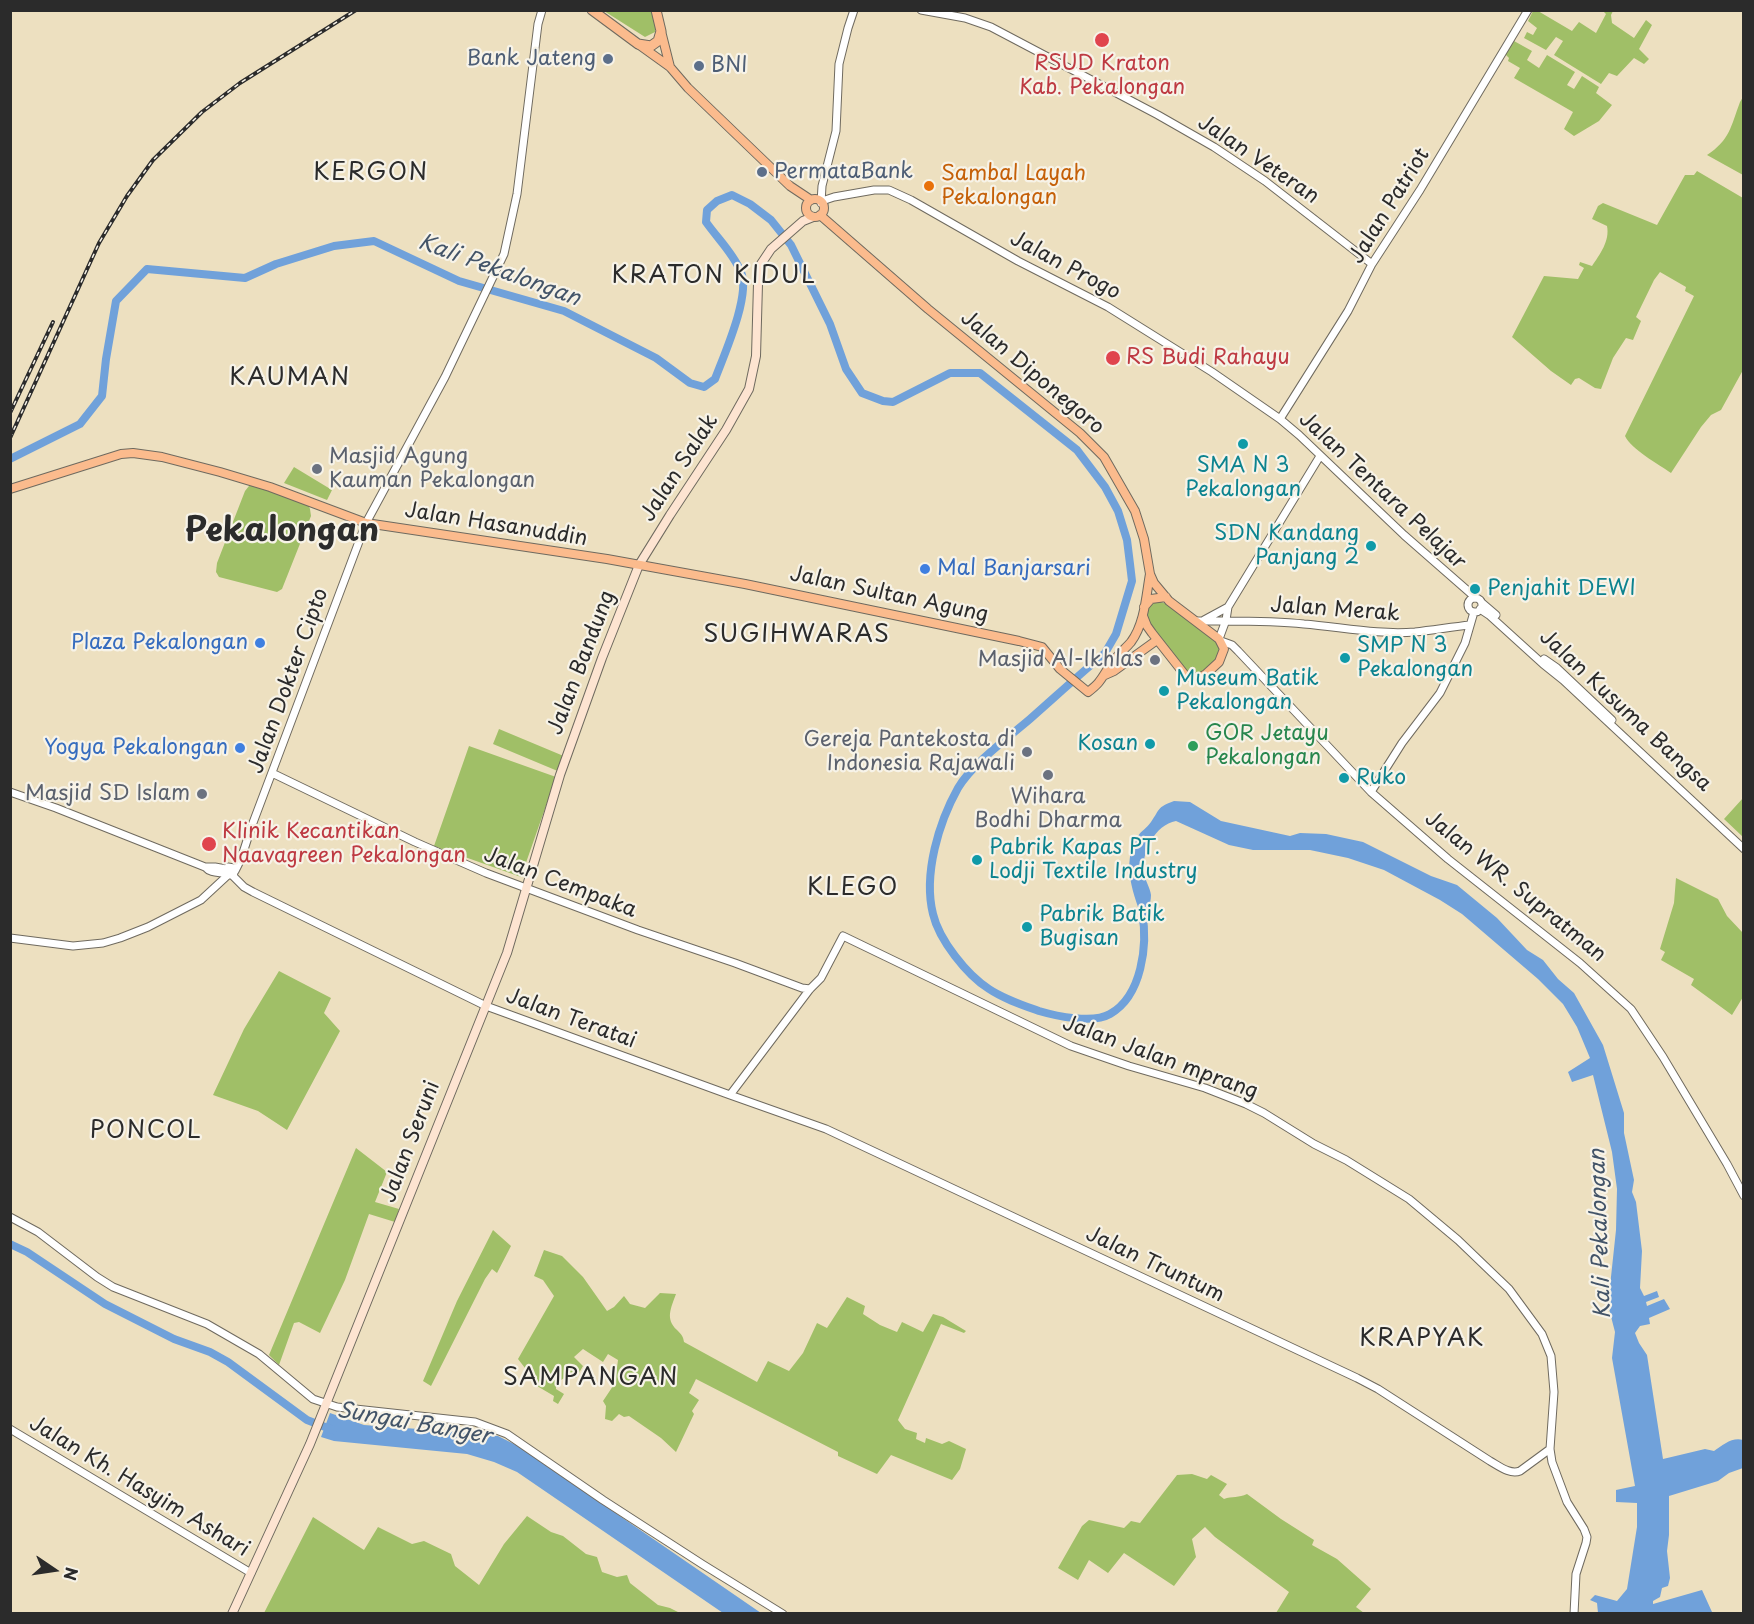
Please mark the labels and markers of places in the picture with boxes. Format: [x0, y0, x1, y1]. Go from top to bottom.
marker: RSUD Kraton Kab. Pekalongan [1093, 31, 1111, 49]
place label: Bank Jateng [467, 46, 596, 72]
place label: RSUD Kraton Kab. Pekalongan [1019, 51, 1185, 101]
marker: Bank Jateng [601, 52, 615, 66]
place label: BNI [711, 53, 748, 79]
marker: BNI [692, 59, 706, 73]
place label: PermataBank [774, 159, 913, 185]
place label: Sambal Layah Pekalongan [941, 161, 1086, 211]
marker: PermataBank [755, 165, 769, 179]
marker: Sambal Layah Pekalongan [922, 179, 936, 193]
place label: RS Budi Rahayu [1126, 345, 1290, 371]
marker: RS Budi Rahayu [1104, 349, 1122, 367]
marker: SMA N 3 Pekalongan [1236, 437, 1250, 451]
place label: Masjid Agung Kauman Pekalongan [329, 444, 535, 494]
place label: SMA N 3 Pekalongan [1185, 453, 1301, 503]
marker: Masjid Agung Kauman Pekalongan [310, 462, 324, 476]
place label: SDN Kandang Panjang 2 [1214, 521, 1359, 571]
marker: SDN Kandang Panjang 2 [1364, 539, 1378, 553]
place label: Mal Banjarsari [937, 556, 1091, 582]
marker: Mal Banjarsari [918, 562, 932, 576]
place label: Penjahit DEWI [1487, 576, 1636, 602]
marker: Penjahit DEWI [1468, 582, 1482, 596]
place label: Plaza Pekalongan [71, 630, 248, 656]
place label: SMP N 3 Pekalongan [1357, 633, 1473, 683]
marker: Plaza Pekalongan [253, 636, 267, 650]
place label: Masjid Al-Ikhlas [978, 647, 1143, 673]
marker: SMP N 3 Pekalongan [1338, 651, 1352, 665]
marker: Masjid Al-Ikhlas [1148, 653, 1162, 667]
place label: Museum Batik Pekalongan [1176, 666, 1319, 716]
marker: Museum Batik Pekalongan [1157, 684, 1171, 698]
place label: GOR Jetayu Pekalongan [1205, 721, 1329, 771]
place label: Gereja Pantekosta di Indonesia Rajawali [804, 727, 1015, 777]
place label: Kosan [1077, 731, 1138, 757]
place label: Yogya Pekalongan [44, 735, 228, 761]
marker: Kosan [1143, 737, 1157, 751]
marker: GOR Jetayu Pekalongan [1186, 739, 1200, 753]
marker: Yogya Pekalongan [233, 741, 247, 755]
marker: Gereja Pantekosta di Indonesia Rajawali [1020, 745, 1034, 759]
place label: Ruko [1356, 765, 1406, 791]
marker: Wihara Bodhi Dharma [1041, 768, 1055, 782]
marker: Ruko [1337, 771, 1351, 785]
place label: Masjid SD Islam [25, 781, 190, 807]
place label: Wihara Bodhi Dharma [974, 784, 1122, 834]
marker: Masjid SD Islam [195, 787, 209, 801]
place label: Klinik Kecantikan Naavagreen Pekalongan [222, 819, 466, 869]
marker: Klinik Kecantikan Naavagreen Pekalongan [200, 835, 218, 853]
place label: Pabrik Kapas PT. Lodji Textile Industry [989, 835, 1197, 885]
marker: Pabrik Kapas PT. Lodji Textile Industry [970, 853, 984, 867]
place label: Pabrik Batik Bugisan [1039, 902, 1165, 952]
marker: Pabrik Batik Bugisan [1020, 920, 1034, 934]

